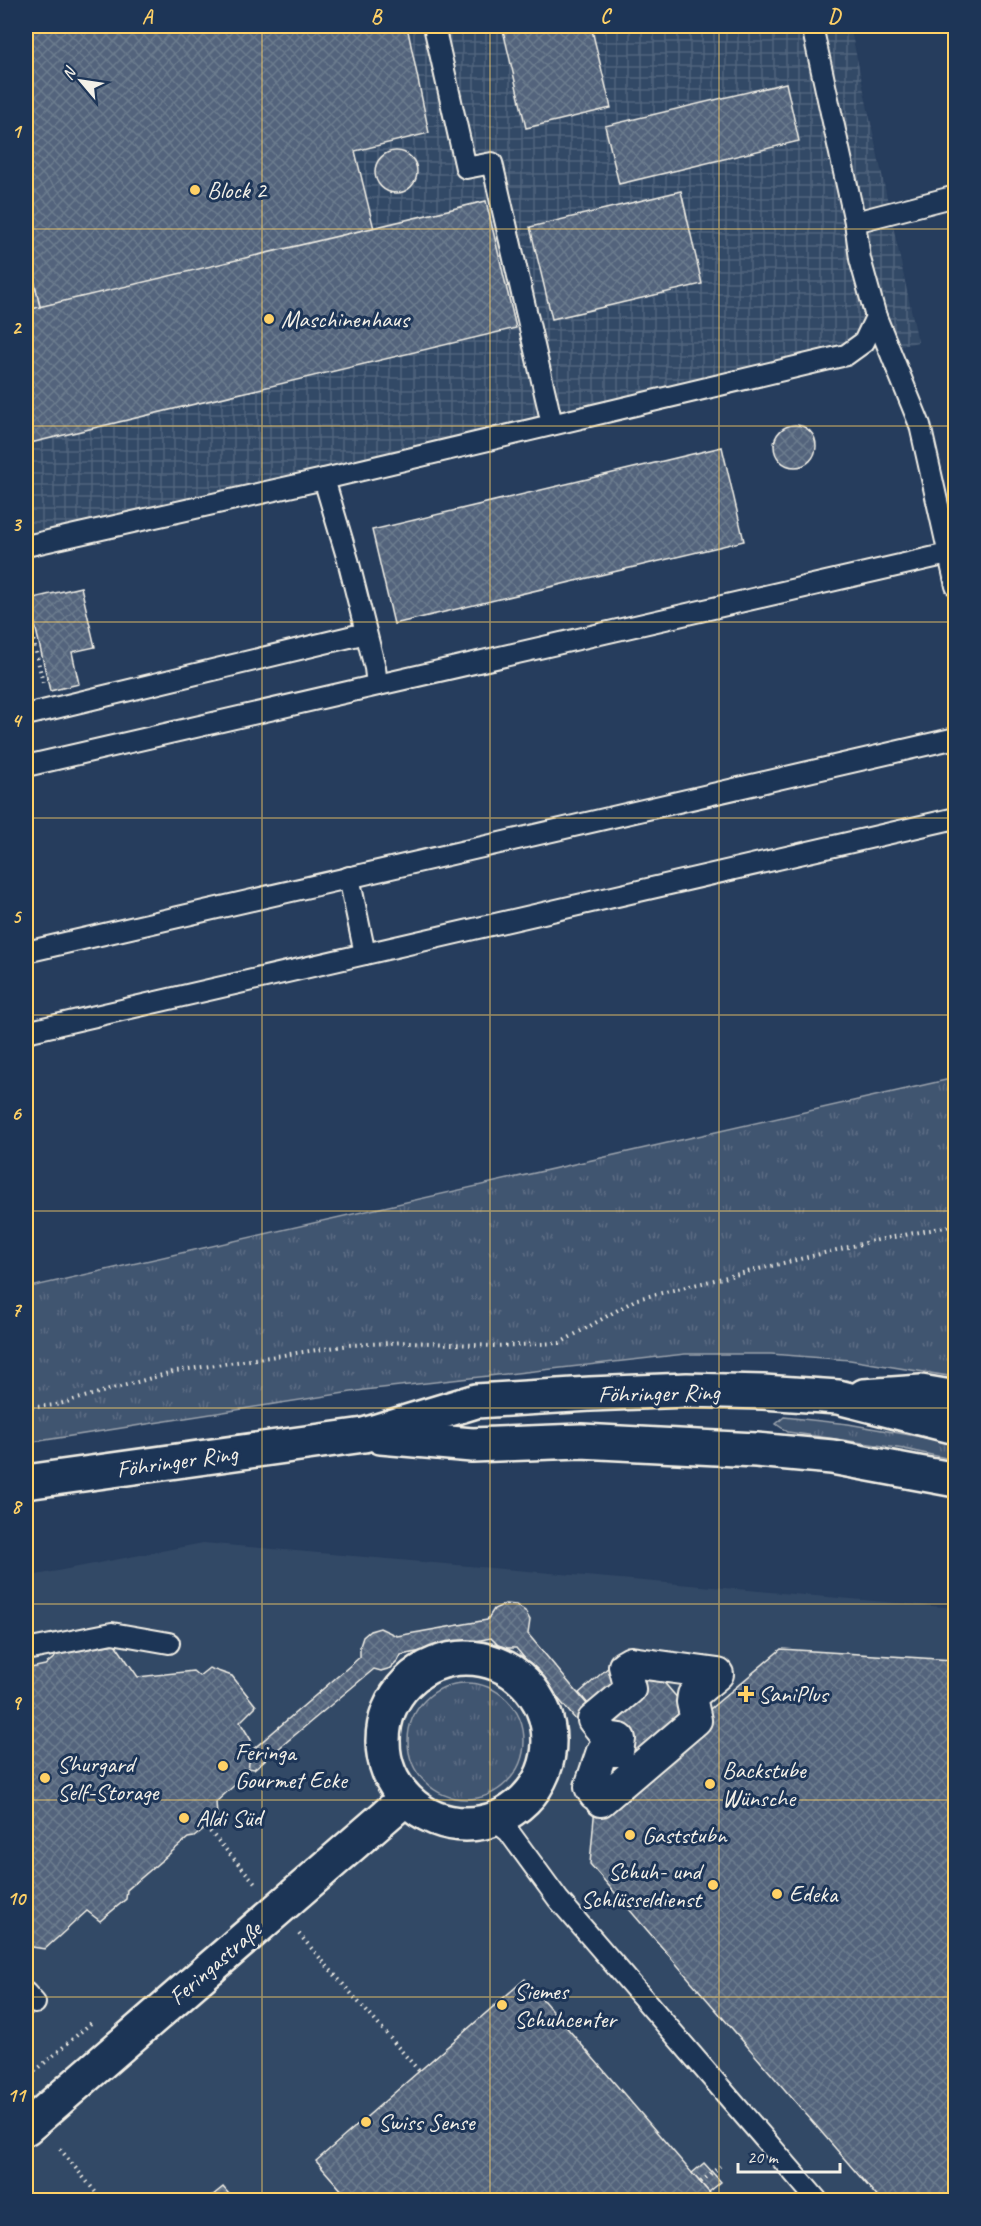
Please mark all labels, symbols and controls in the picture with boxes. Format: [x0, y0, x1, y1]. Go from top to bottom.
text: A [142, 4, 154, 29]
text: B [371, 4, 383, 29]
text: C [600, 4, 612, 29]
text: D [828, 4, 842, 29]
north arrow [51, 51, 111, 111]
text: N [58, 62, 81, 83]
text: 1 [12, 119, 23, 144]
place label: Block 2 [207, 175, 268, 205]
marker: Block 2 [188, 183, 202, 197]
place label: Maschinenhaus [281, 304, 411, 334]
marker: Maschinenhaus [262, 312, 276, 326]
text: 2 [12, 315, 23, 340]
text: 3 [12, 512, 23, 537]
text: 4 [12, 708, 24, 733]
text: 5 [12, 904, 23, 929]
text: 6 [11, 1101, 22, 1126]
text: 7 [12, 1297, 23, 1322]
street label: Föhringer Ring [598, 1377, 722, 1409]
street label: Föhringer Ring [115, 1437, 241, 1484]
text: 8 [12, 1494, 24, 1519]
place label: SaniPlus [758, 1679, 829, 1709]
marker: SaniPlus [739, 1687, 753, 1701]
text: 9 [12, 1690, 23, 1715]
place label: Feringa Gourmet Ecke [235, 1737, 349, 1795]
place label: Shurgard Self-Storage [57, 1749, 160, 1807]
place label: Backstube Wünsche [722, 1755, 808, 1813]
marker: Feringa Gourmet Ecke [216, 1759, 230, 1773]
marker: Shurgard Self-Storage [38, 1771, 52, 1785]
marker: Backstube Wünsche [703, 1777, 717, 1791]
place label: Aldi Süd [196, 1803, 265, 1833]
marker: Aldi Süd [177, 1811, 191, 1825]
place label: Gaststubn [642, 1820, 728, 1850]
marker: Gaststubn [623, 1828, 637, 1842]
place label: Schuh- und Schlüsseldienst [581, 1856, 705, 1914]
marker: Schuh- und Schlüsseldienst [706, 1878, 720, 1892]
place label: Edeka [789, 1879, 839, 1909]
text: 10 [7, 1886, 27, 1911]
marker: Edeka [770, 1887, 784, 1901]
street label: Feringastraße [162, 1913, 269, 2011]
place label: Siemes Schuhcenter [514, 1976, 618, 2034]
marker: Siemes Schuhcenter [495, 1998, 509, 2012]
text: 11 [7, 2083, 27, 2108]
place label: Swiss Sense [378, 2107, 477, 2137]
marker: Swiss Sense [359, 2115, 373, 2129]
scale bar [738, 2136, 840, 2174]
text: 20 m [747, 2146, 780, 2168]

